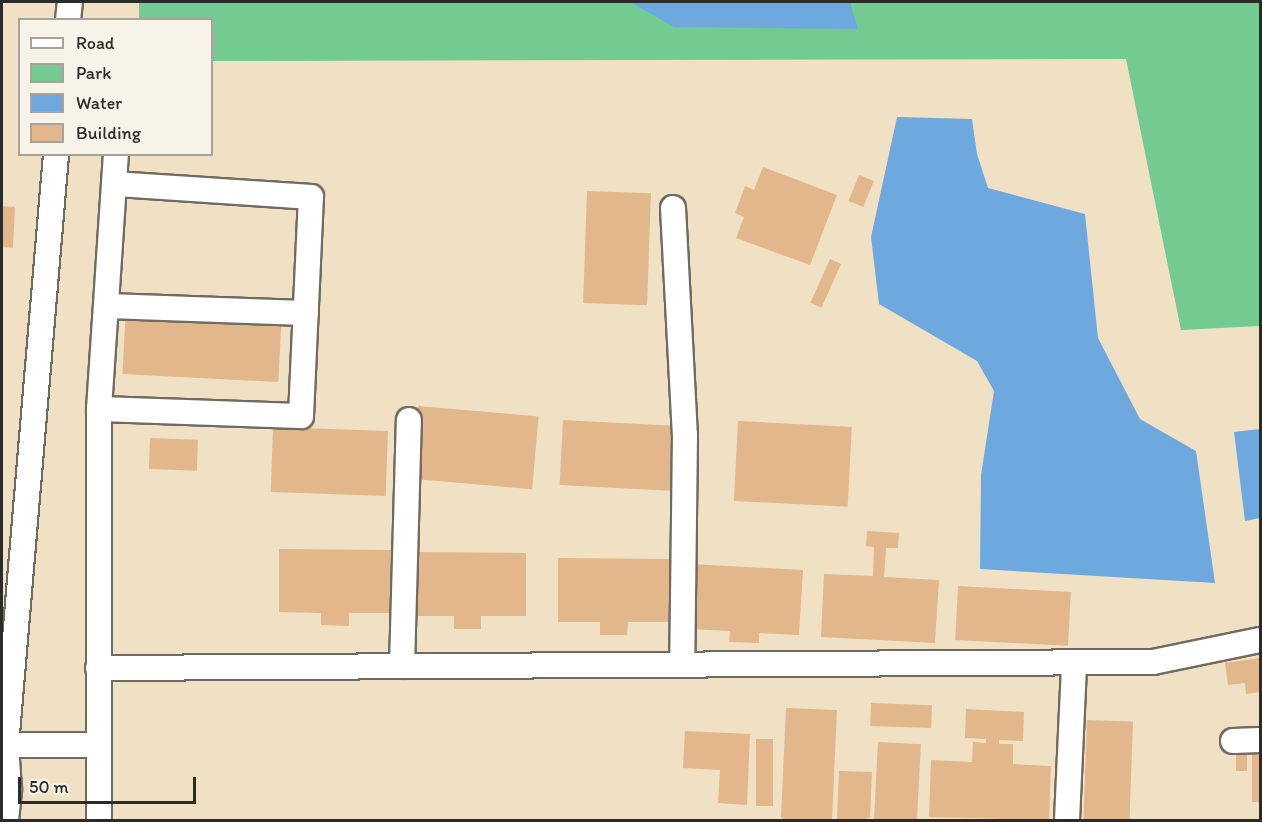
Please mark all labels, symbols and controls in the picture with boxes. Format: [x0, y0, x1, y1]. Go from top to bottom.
legend [18, 18, 213, 156]
text: Road [76, 32, 115, 54]
text: Park [76, 62, 111, 84]
text: Water [76, 92, 122, 114]
text: Building [76, 122, 141, 144]
scale bar [21, 765, 200, 803]
text: 50 m [29, 776, 69, 798]

